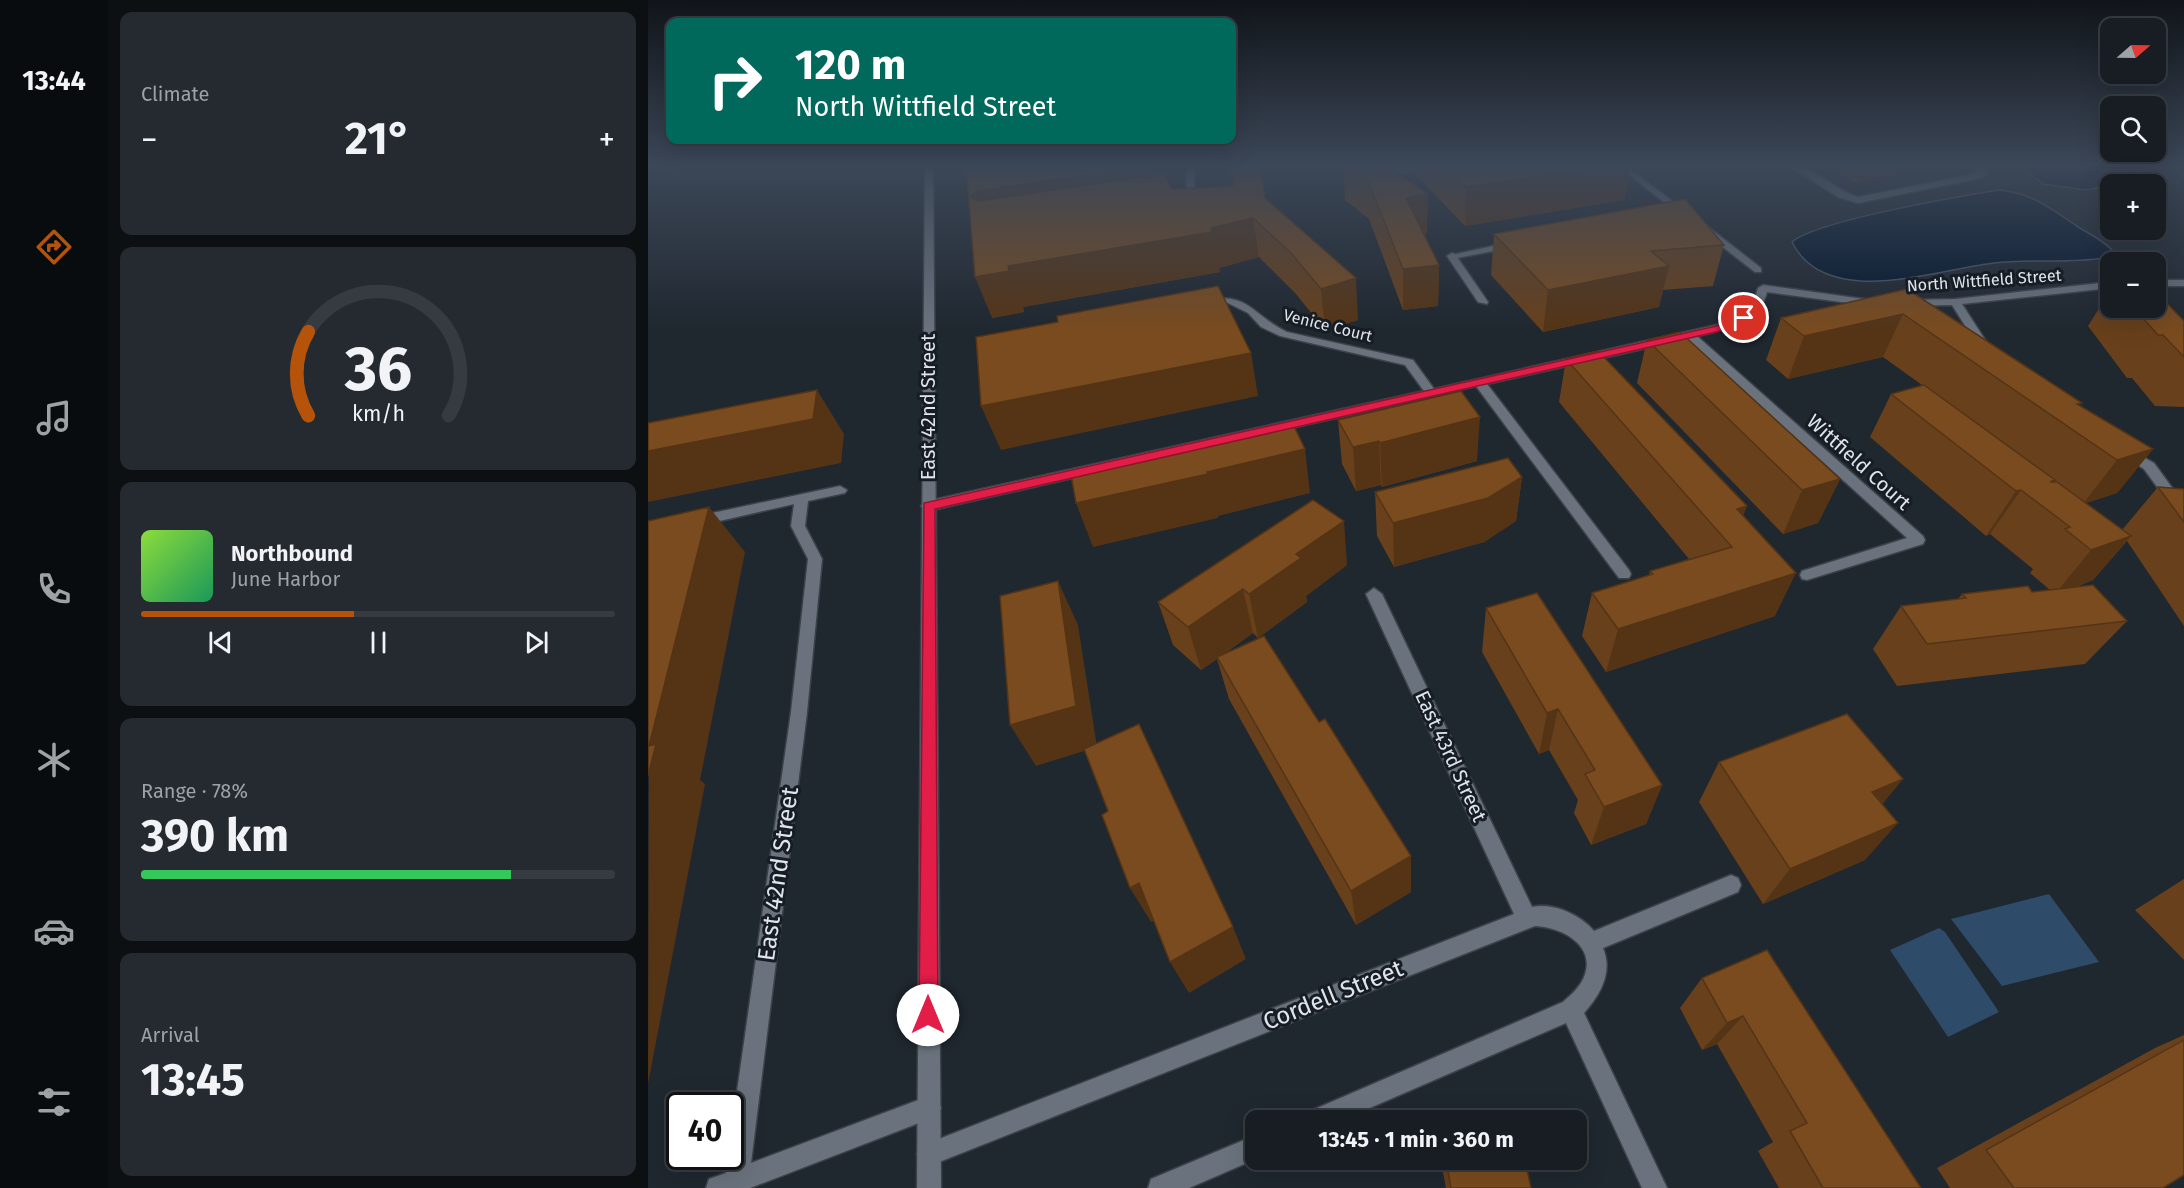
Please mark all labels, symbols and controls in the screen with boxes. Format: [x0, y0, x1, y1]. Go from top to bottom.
north arrow [2100, 18, 2166, 84]
map controls [2100, 18, 2166, 318]
text: 120 m [795, 40, 906, 90]
icon: right [696, 42, 774, 120]
text: 13:44 [22, 65, 86, 97]
text: Climate [141, 82, 209, 106]
text: North Wittfield Street [795, 91, 1056, 123]
button: search [2100, 96, 2166, 162]
text: 21° [345, 112, 411, 166]
text: − [141, 120, 158, 160]
text: + [599, 120, 615, 160]
button: + [2100, 174, 2166, 240]
icon: directions [33, 226, 75, 268]
button: − [2100, 252, 2166, 318]
street label: North Wittfield Street [1906, 266, 2062, 295]
pin [1718, 292, 1769, 343]
icon: arrive [1727, 301, 1760, 334]
street label: Venice Court [1282, 305, 1374, 346]
text: 36 [343, 332, 412, 407]
street label: East 42nd Street [916, 333, 940, 480]
icon: music [33, 397, 75, 439]
text: km/h [351, 401, 405, 427]
street label: Wittfield Court [1802, 409, 1916, 515]
text: Northbound [231, 540, 353, 567]
text: June Harbor [231, 567, 340, 591]
icon: phone [33, 568, 75, 610]
icon: previous [204, 626, 237, 659]
icon: pause [362, 626, 395, 659]
icon: next [520, 626, 553, 659]
street label: East 43rd Street [1410, 687, 1492, 826]
icon: climate [33, 739, 75, 781]
text: Range · 78% [141, 779, 248, 803]
street label: East 42nd Street [752, 785, 804, 963]
text: 390 km [141, 809, 289, 863]
icon: car [33, 910, 75, 952]
street label: Cordell Street [1259, 954, 1407, 1036]
position arrow [896, 983, 960, 1047]
text: Arrival [141, 1023, 200, 1047]
text: 13:45 [141, 1053, 245, 1107]
icon: filters [33, 1081, 75, 1123]
speed limit sign: 40 [666, 1092, 744, 1170]
text: 13:45 · 1 min · 360 m [1318, 1126, 1514, 1153]

